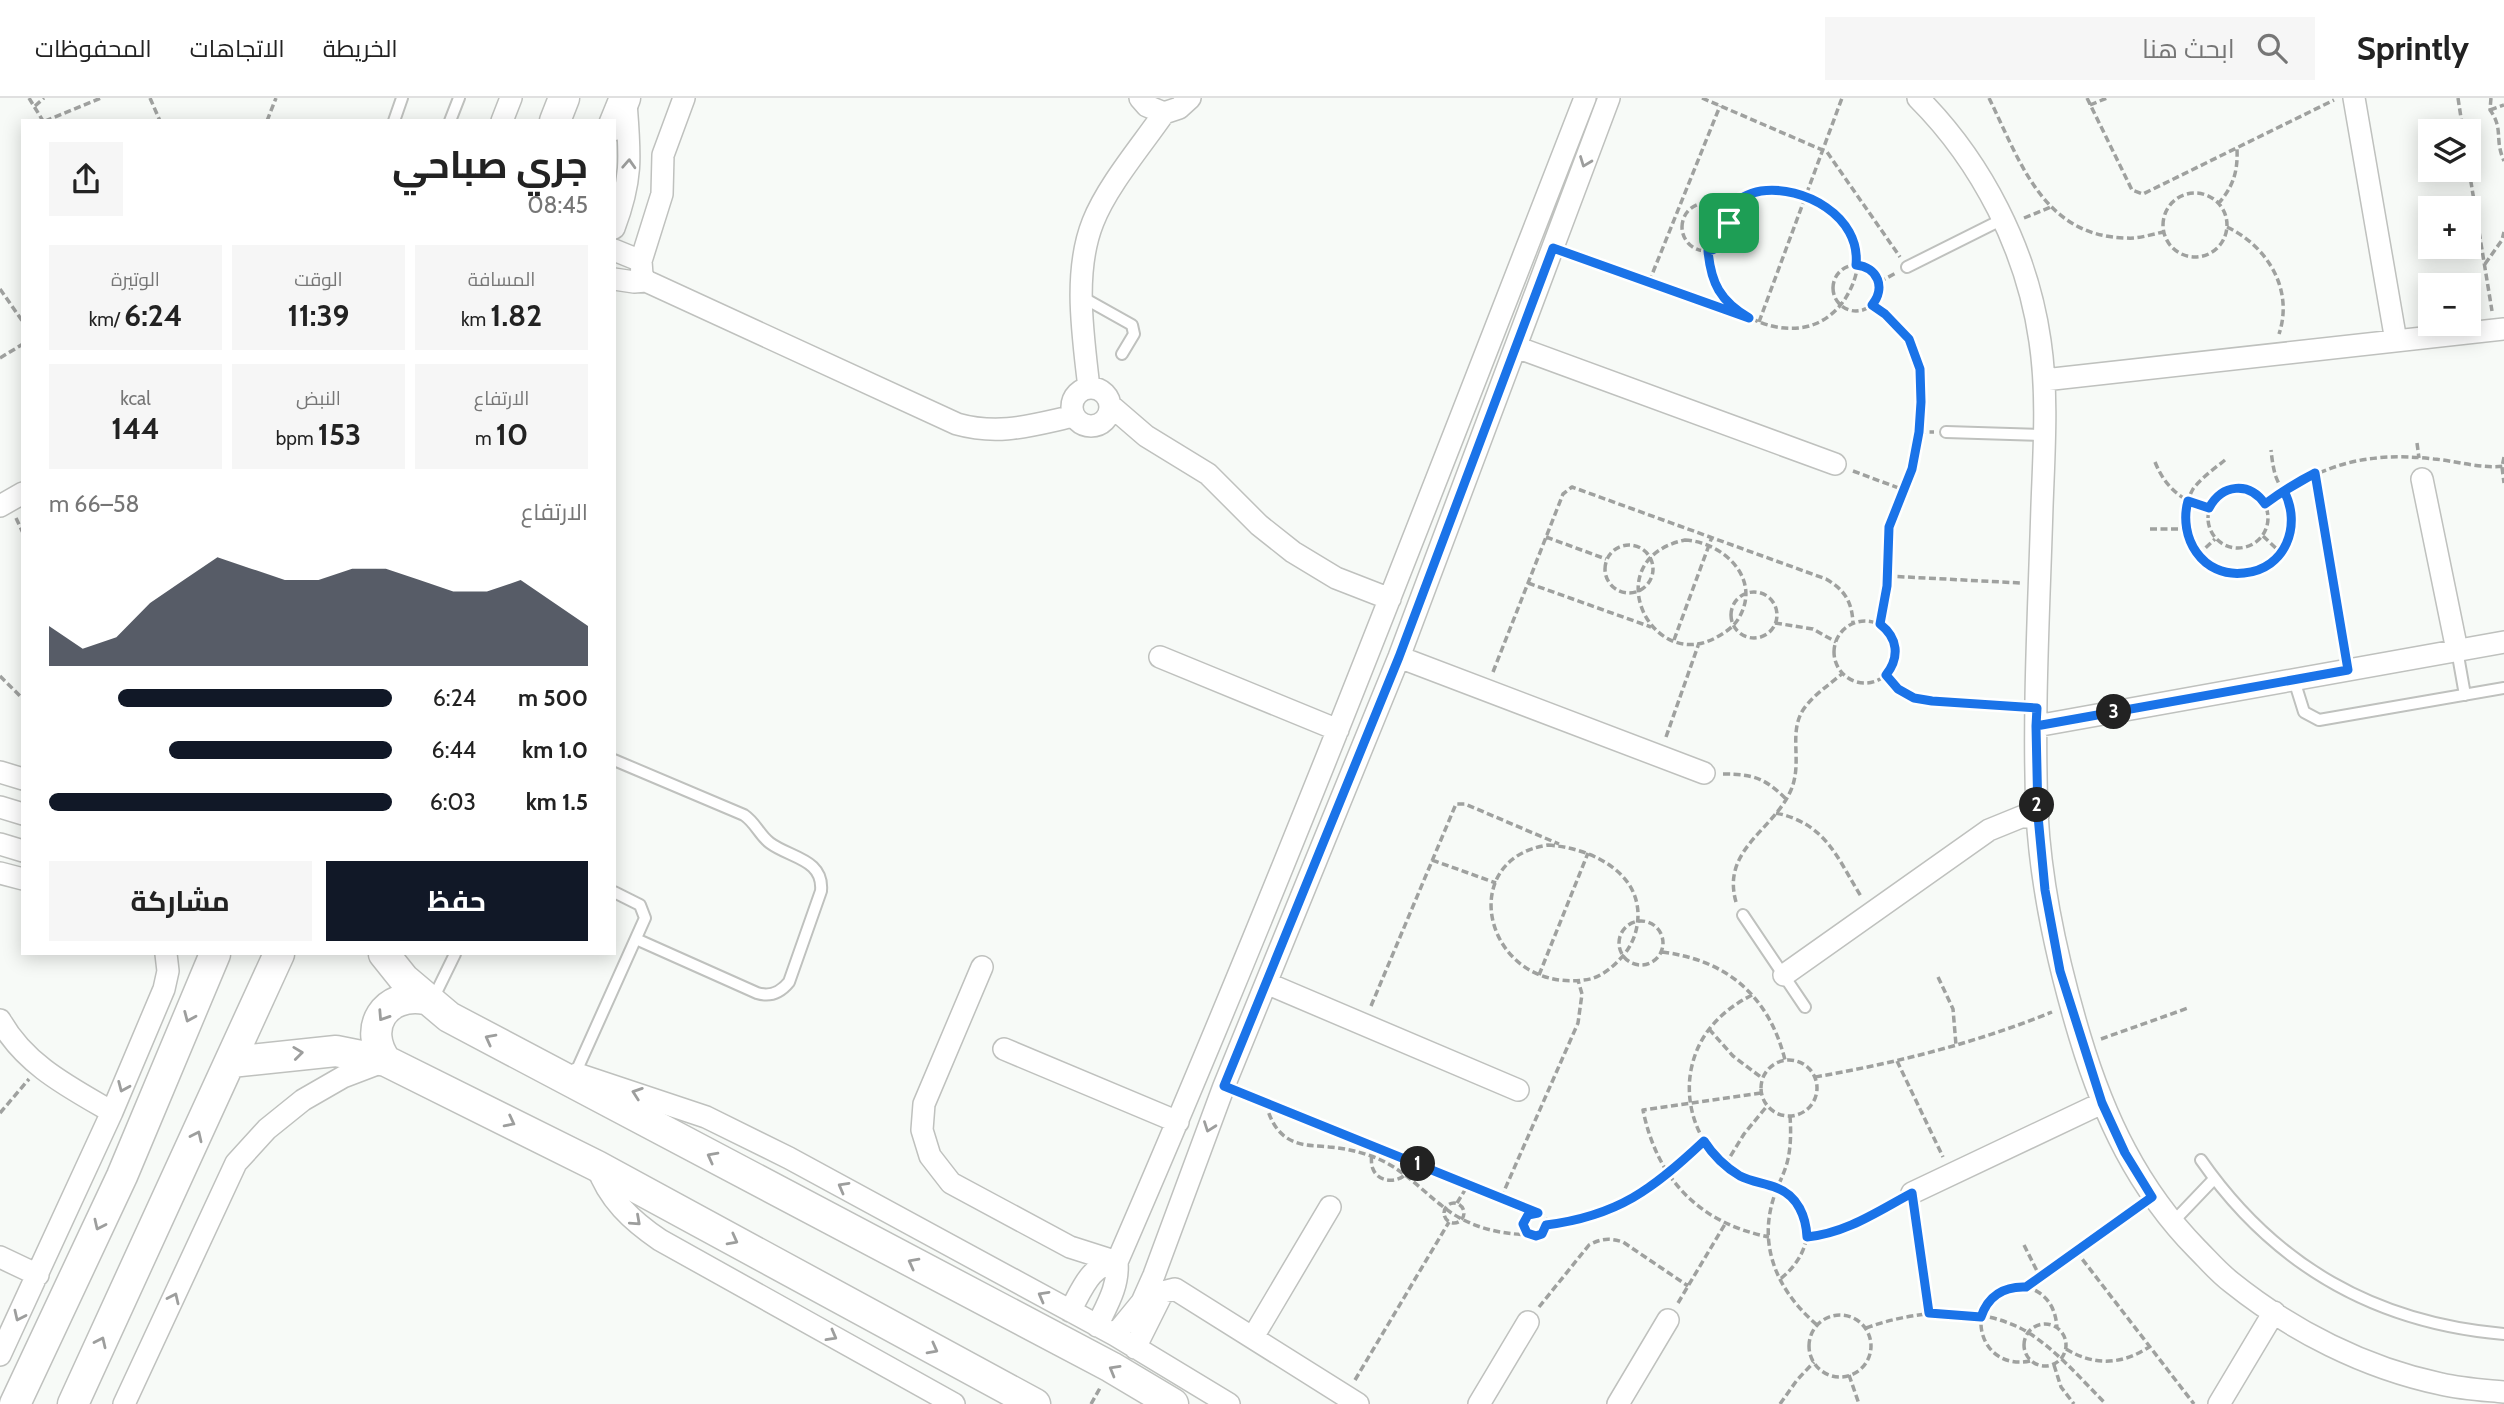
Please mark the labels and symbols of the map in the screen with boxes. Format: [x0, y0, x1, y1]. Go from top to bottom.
one-way arrow [1580, 155, 1594, 167]
one-way arrow [622, 158, 637, 169]
pin [1699, 193, 1759, 253]
pin: 3 [2096, 694, 2132, 730]
pin: 2 [2020, 788, 2054, 822]
one-way arrow [379, 1008, 392, 1021]
one-way arrow [183, 1009, 197, 1022]
one-way arrow [484, 1034, 497, 1047]
one-way arrow [293, 1046, 304, 1061]
one-way arrow [117, 1080, 131, 1092]
one-way arrow [631, 1087, 643, 1101]
one-way arrow [503, 1114, 515, 1128]
one-way arrow [1203, 1120, 1217, 1132]
one-way arrow [189, 1130, 203, 1143]
pin: 1 [1400, 1146, 1436, 1182]
one-way arrow [707, 1152, 719, 1165]
one-way arrow [838, 1182, 850, 1196]
one-way arrow [628, 1213, 641, 1226]
one-way arrow [93, 1218, 107, 1231]
one-way arrow [726, 1232, 738, 1245]
one-way arrow [908, 1258, 921, 1272]
one-way arrow [1037, 1291, 1050, 1304]
one-way arrow [166, 1293, 180, 1305]
one-way arrow [13, 1309, 27, 1321]
one-way arrow [824, 1328, 837, 1341]
one-way arrow [93, 1337, 107, 1349]
one-way arrow [926, 1341, 938, 1354]
one-way arrow [1109, 1365, 1122, 1378]

